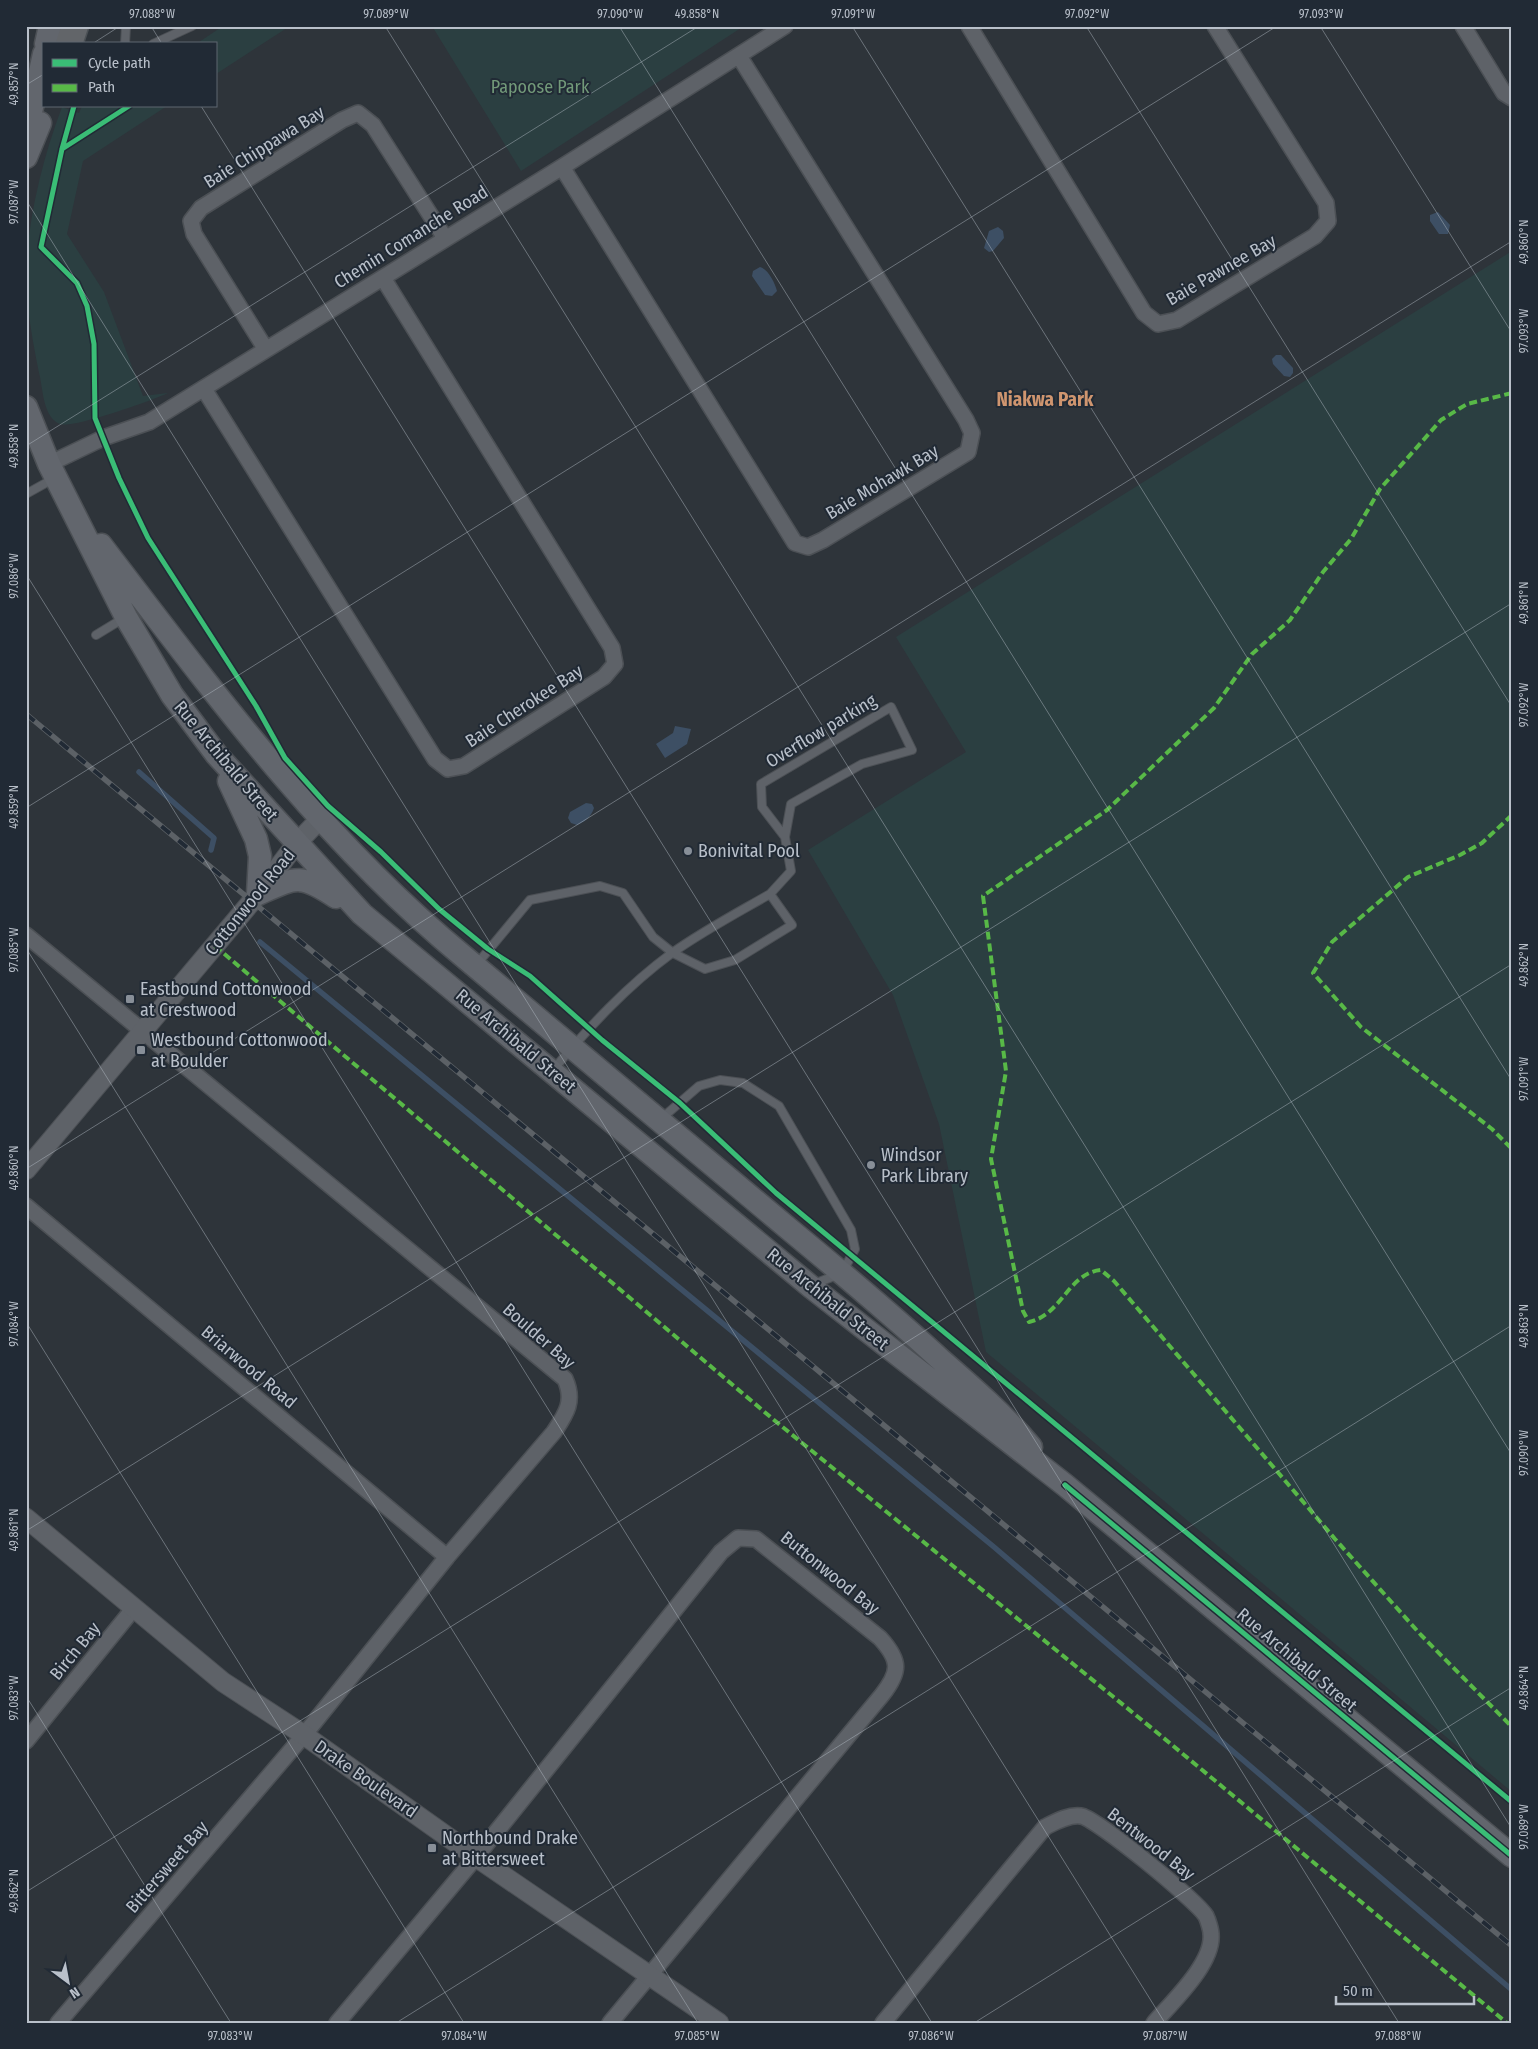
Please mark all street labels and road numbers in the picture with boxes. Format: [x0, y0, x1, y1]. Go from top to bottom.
street label: Baie Chippawa Bay [200, 101, 328, 193]
street label: Chemin Comanche Road [330, 181, 492, 293]
street label: Baie Pawnee Bay [1162, 230, 1280, 310]
street label: Baie Mohawk Bay [822, 440, 942, 524]
street label: Baie Cherokee Bay [461, 660, 587, 752]
street label: Overflow parking [762, 689, 881, 773]
street label: Rue Archibald Street [169, 696, 283, 826]
street label: Cottonwood Road [200, 844, 300, 960]
street label: Rue Archibald Street [451, 984, 581, 1098]
street label: Rue Archibald Street [763, 1243, 893, 1355]
street label: Boulder Bay [498, 1299, 580, 1373]
street label: Briarwood Road [197, 1321, 301, 1413]
street label: Buttonwood Bay [776, 1526, 884, 1620]
street label: Rue Archibald Street [1232, 1603, 1362, 1717]
street label: Birch Bay [45, 1618, 105, 1684]
street label: Drake Boulevard [310, 1735, 422, 1823]
street label: Bentwood Bay [1103, 1803, 1199, 1885]
street label: Bittersweet Bay [121, 1817, 213, 1917]

